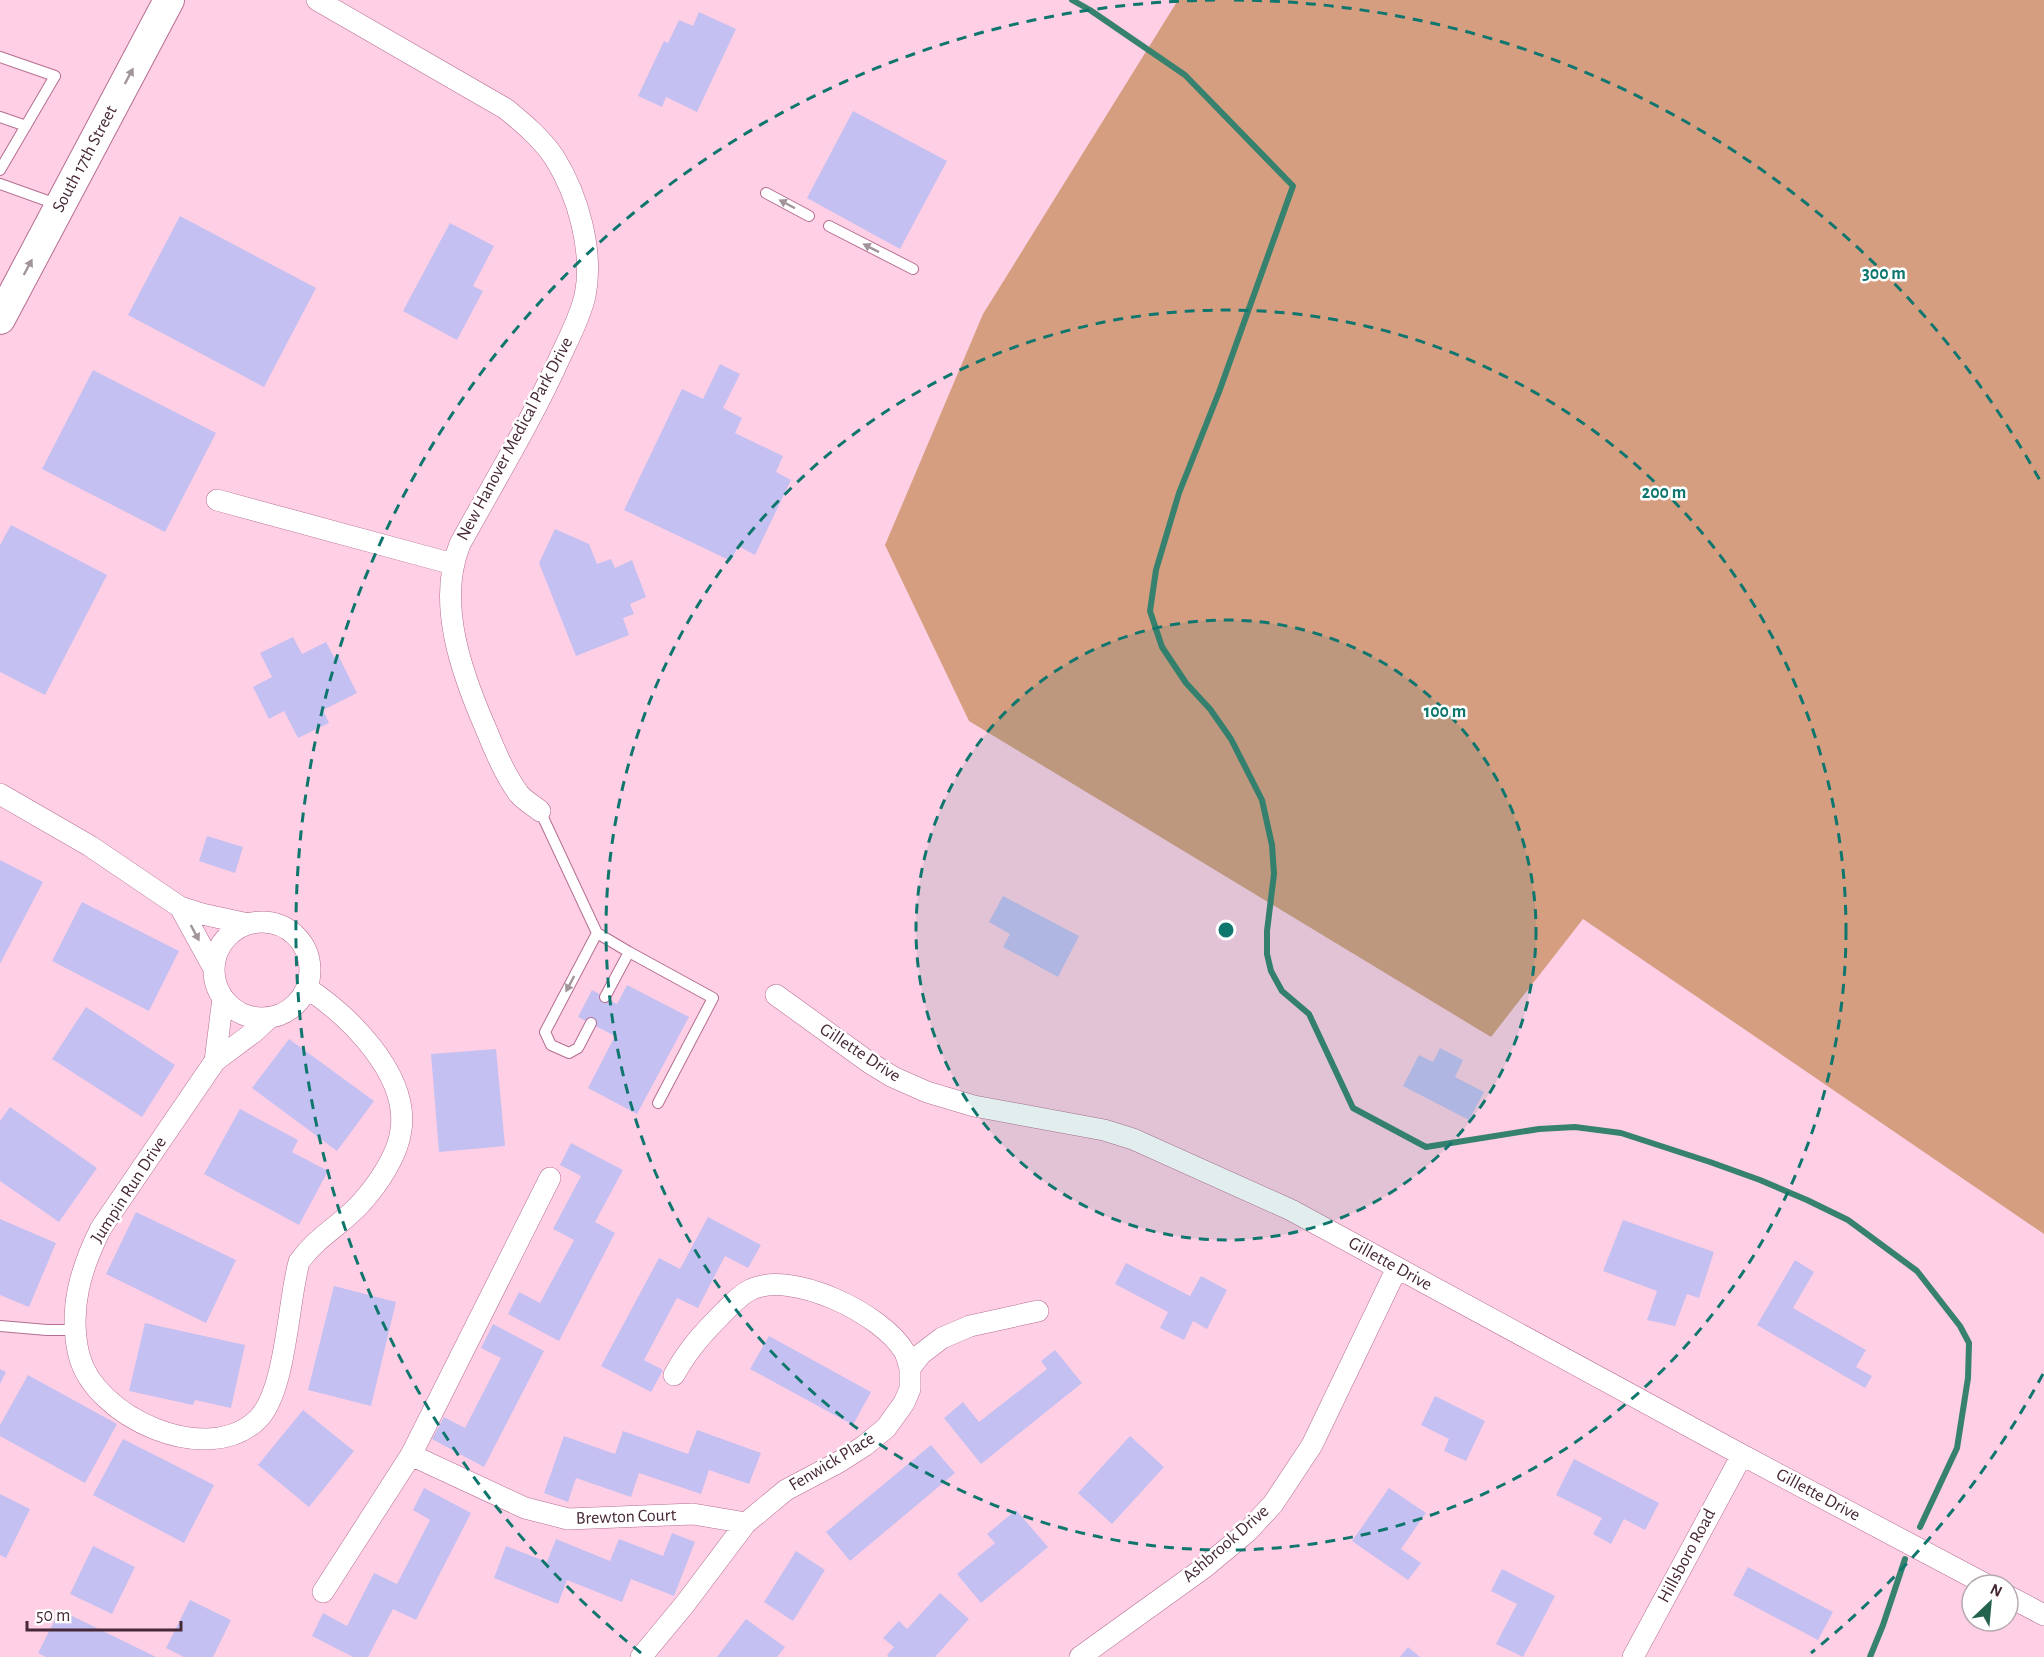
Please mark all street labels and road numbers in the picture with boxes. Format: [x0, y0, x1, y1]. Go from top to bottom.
street label: South 17th Street [49, 102, 121, 215]
street label: New Hanover Medical Park Drive [454, 334, 576, 544]
street label: Gillette Drive [816, 1020, 904, 1086]
street label: Jumpin Run Drive [88, 1134, 170, 1246]
street label: Gillette Drive [1345, 1234, 1435, 1294]
street label: Fenwick Place [786, 1429, 878, 1495]
street label: Gillette Drive [1773, 1465, 1863, 1525]
street label: Ashbrook Drive [1179, 1502, 1273, 1586]
street label: Brewton Court [575, 1506, 677, 1528]
street label: Hillsboro Road [1655, 1506, 1719, 1606]

